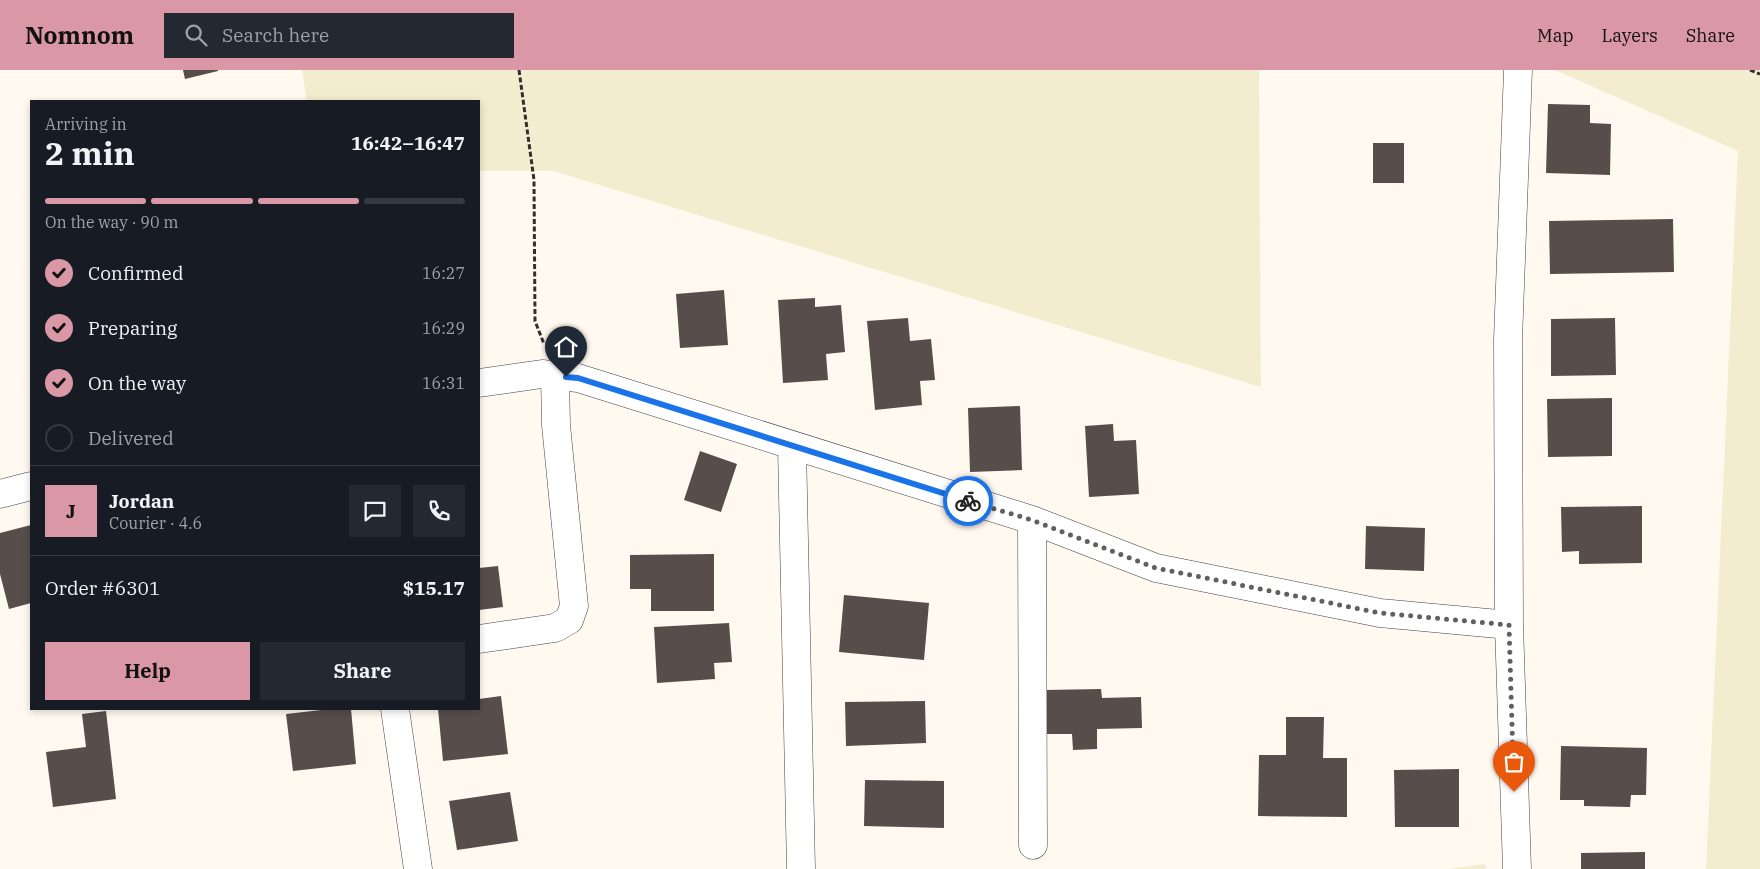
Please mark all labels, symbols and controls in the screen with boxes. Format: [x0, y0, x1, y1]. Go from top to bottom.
search box [164, 13, 514, 58]
text: Nomnom [25, 19, 134, 51]
icon: search [182, 21, 210, 49]
text: Search here [222, 23, 329, 47]
text: Map [1537, 24, 1574, 47]
text: Layers [1602, 24, 1658, 47]
text: Share [1686, 24, 1735, 47]
text: Arriving in [45, 114, 127, 134]
text: 16:42–16:47 [351, 131, 465, 155]
text: 2 min [45, 132, 135, 174]
text: On the way · 90 m [45, 212, 179, 232]
icon: check [45, 259, 73, 287]
text: Confirmed [88, 261, 183, 285]
text: 16:27 [422, 263, 465, 283]
icon: check [45, 314, 73, 342]
text: Preparing [88, 316, 177, 340]
text: 16:29 [422, 318, 465, 338]
pin [545, 326, 587, 377]
icon: home [552, 333, 580, 361]
icon: check [45, 369, 73, 397]
text: On the way [88, 371, 186, 395]
text: 16:31 [422, 373, 465, 393]
text: Delivered [88, 426, 174, 450]
courier [943, 476, 993, 526]
button: chat [349, 485, 401, 537]
button: phone [413, 485, 465, 537]
icon: bike [954, 487, 982, 515]
text: Jordan [109, 489, 174, 513]
text: J [66, 499, 76, 523]
text: Courier · 4.6 [109, 513, 202, 533]
text: Order #6301 [45, 576, 160, 600]
text: $15.17 [403, 576, 465, 600]
button: Help [45, 642, 250, 700]
button: Share [260, 642, 465, 700]
pin [1493, 741, 1535, 792]
icon: bag [1500, 748, 1528, 776]

